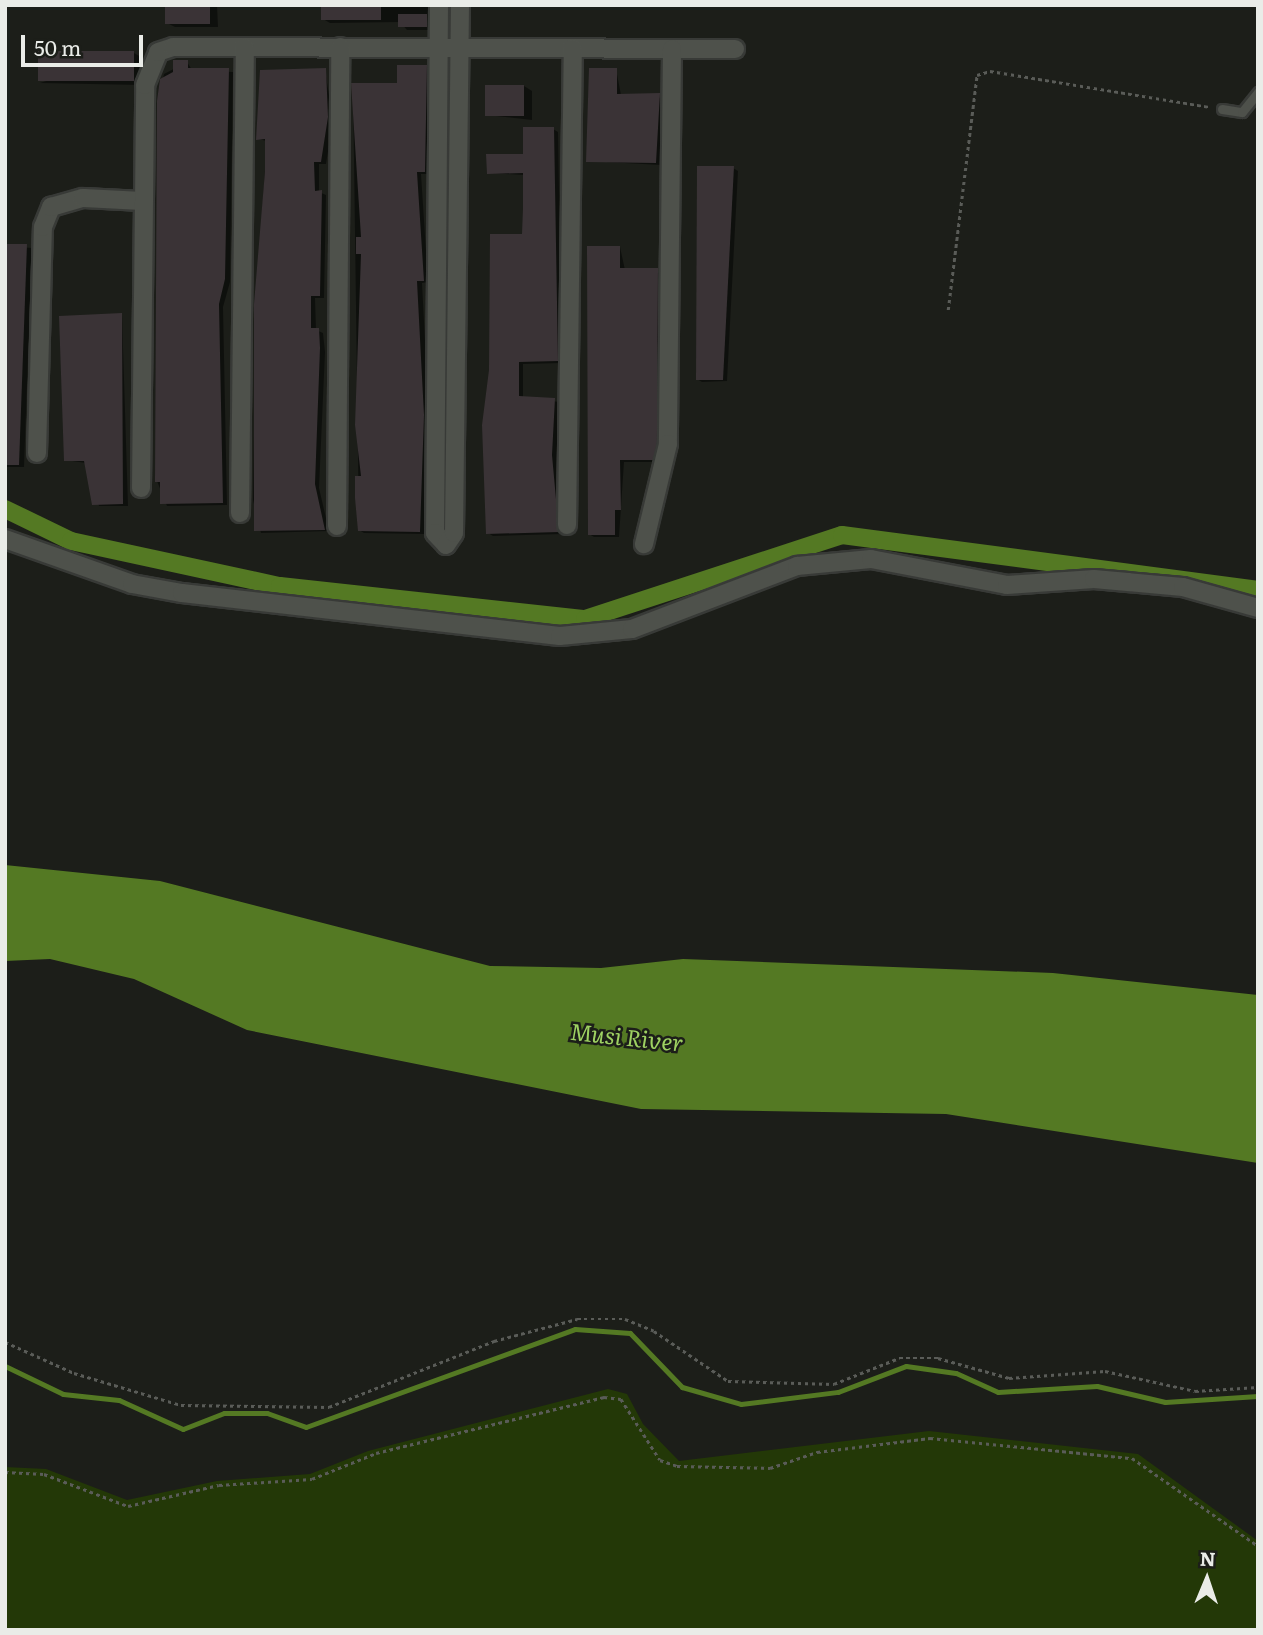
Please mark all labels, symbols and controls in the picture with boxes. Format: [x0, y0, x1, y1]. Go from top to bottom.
scale bar [24, 21, 147, 65]
text: 50 m [34, 31, 81, 62]
water label: Musi River [569, 1016, 685, 1056]
north arrow [1172, 1544, 1242, 1614]
text: N [1199, 1544, 1216, 1572]

